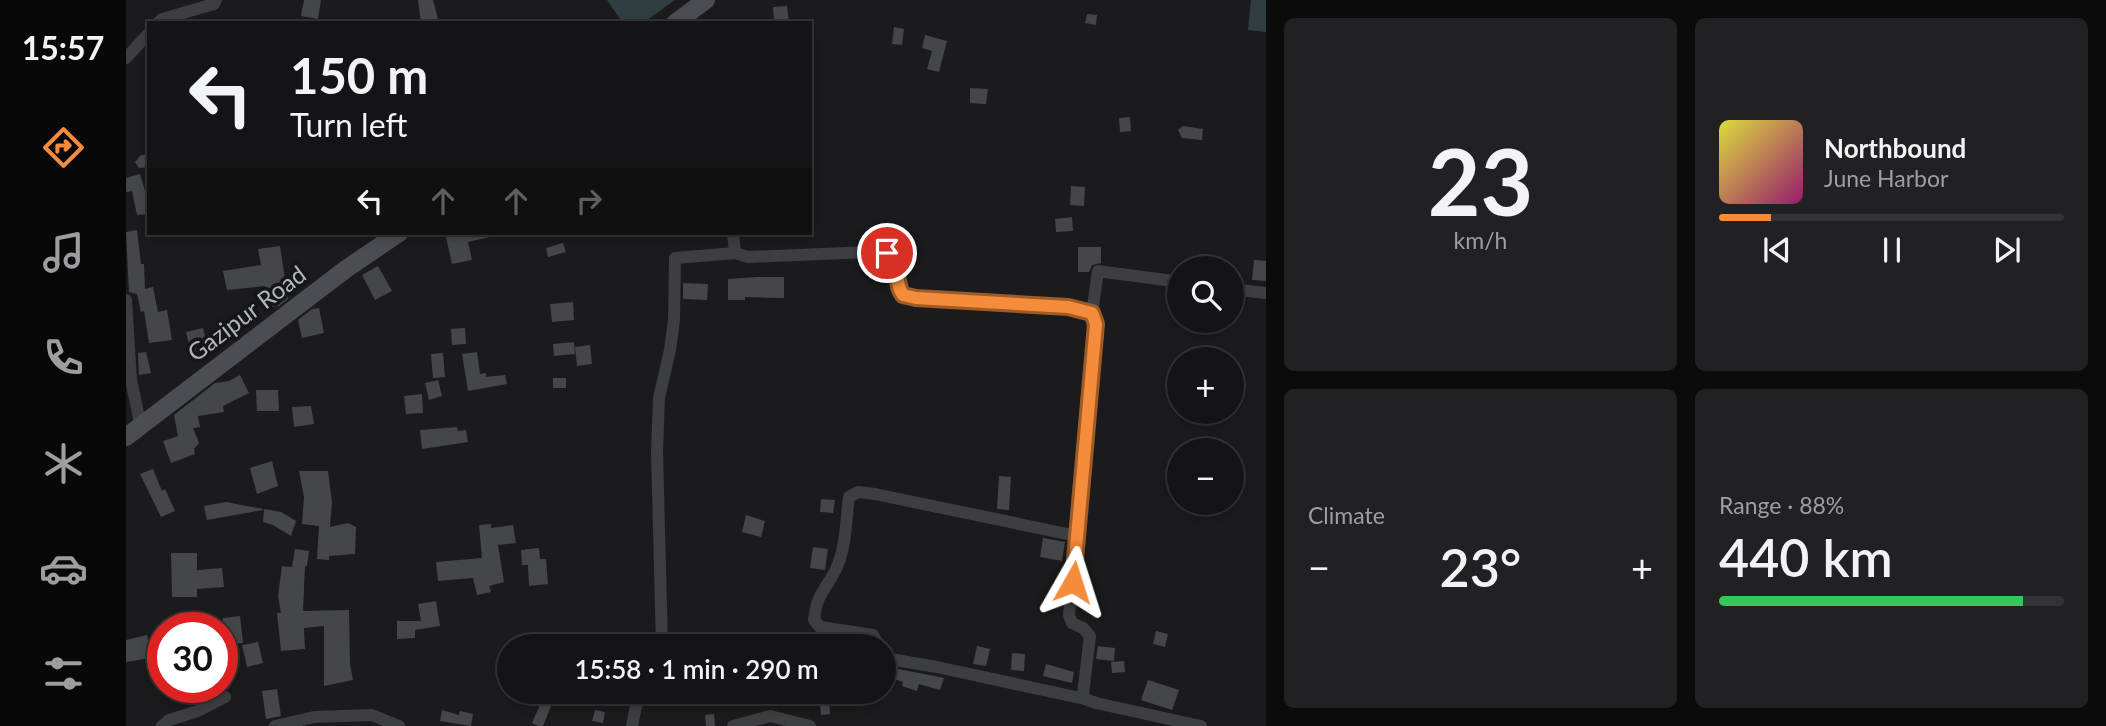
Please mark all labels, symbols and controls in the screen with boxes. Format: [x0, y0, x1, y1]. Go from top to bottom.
text: 15:57 [22, 28, 104, 67]
text: 150 m [290, 46, 428, 104]
icon: left [175, 49, 266, 140]
text: Turn left [290, 105, 407, 144]
icon: directions [39, 123, 88, 172]
text: 23 [1428, 126, 1533, 235]
text: Northbound [1824, 132, 1966, 164]
text: June Harbor [1824, 164, 1948, 192]
icon: left [351, 182, 389, 220]
icon: ahead [424, 182, 462, 220]
icon: ahead [497, 182, 535, 220]
icon: right [570, 182, 608, 220]
pin [857, 223, 917, 283]
text: km/h [1454, 226, 1507, 254]
icon: music [39, 228, 88, 277]
icon: previous [1758, 231, 1796, 269]
icon: pause [1873, 231, 1911, 269]
icon: next [1988, 231, 2026, 269]
icon: arrive [868, 234, 906, 272]
map controls [1167, 256, 1244, 515]
button: search [1167, 256, 1244, 333]
street label: Gazipur Road [181, 259, 311, 367]
icon: phone [39, 333, 88, 382]
button: + [1167, 347, 1244, 424]
button: − [1167, 438, 1244, 515]
icon: climate [39, 439, 88, 488]
text: Range · 88% [1719, 491, 1844, 519]
text: Climate [1308, 501, 1385, 529]
text: 440 km [1719, 526, 1893, 588]
text: 23° [1440, 536, 1521, 598]
icon: car [39, 544, 88, 593]
text: − [1308, 544, 1330, 590]
text: + [1631, 544, 1653, 590]
position arrow [1036, 545, 1110, 619]
speed limit sign: 30 [147, 612, 238, 703]
icon: filters [39, 649, 88, 698]
text: 15:58 · 1 min · 290 m [574, 653, 819, 685]

